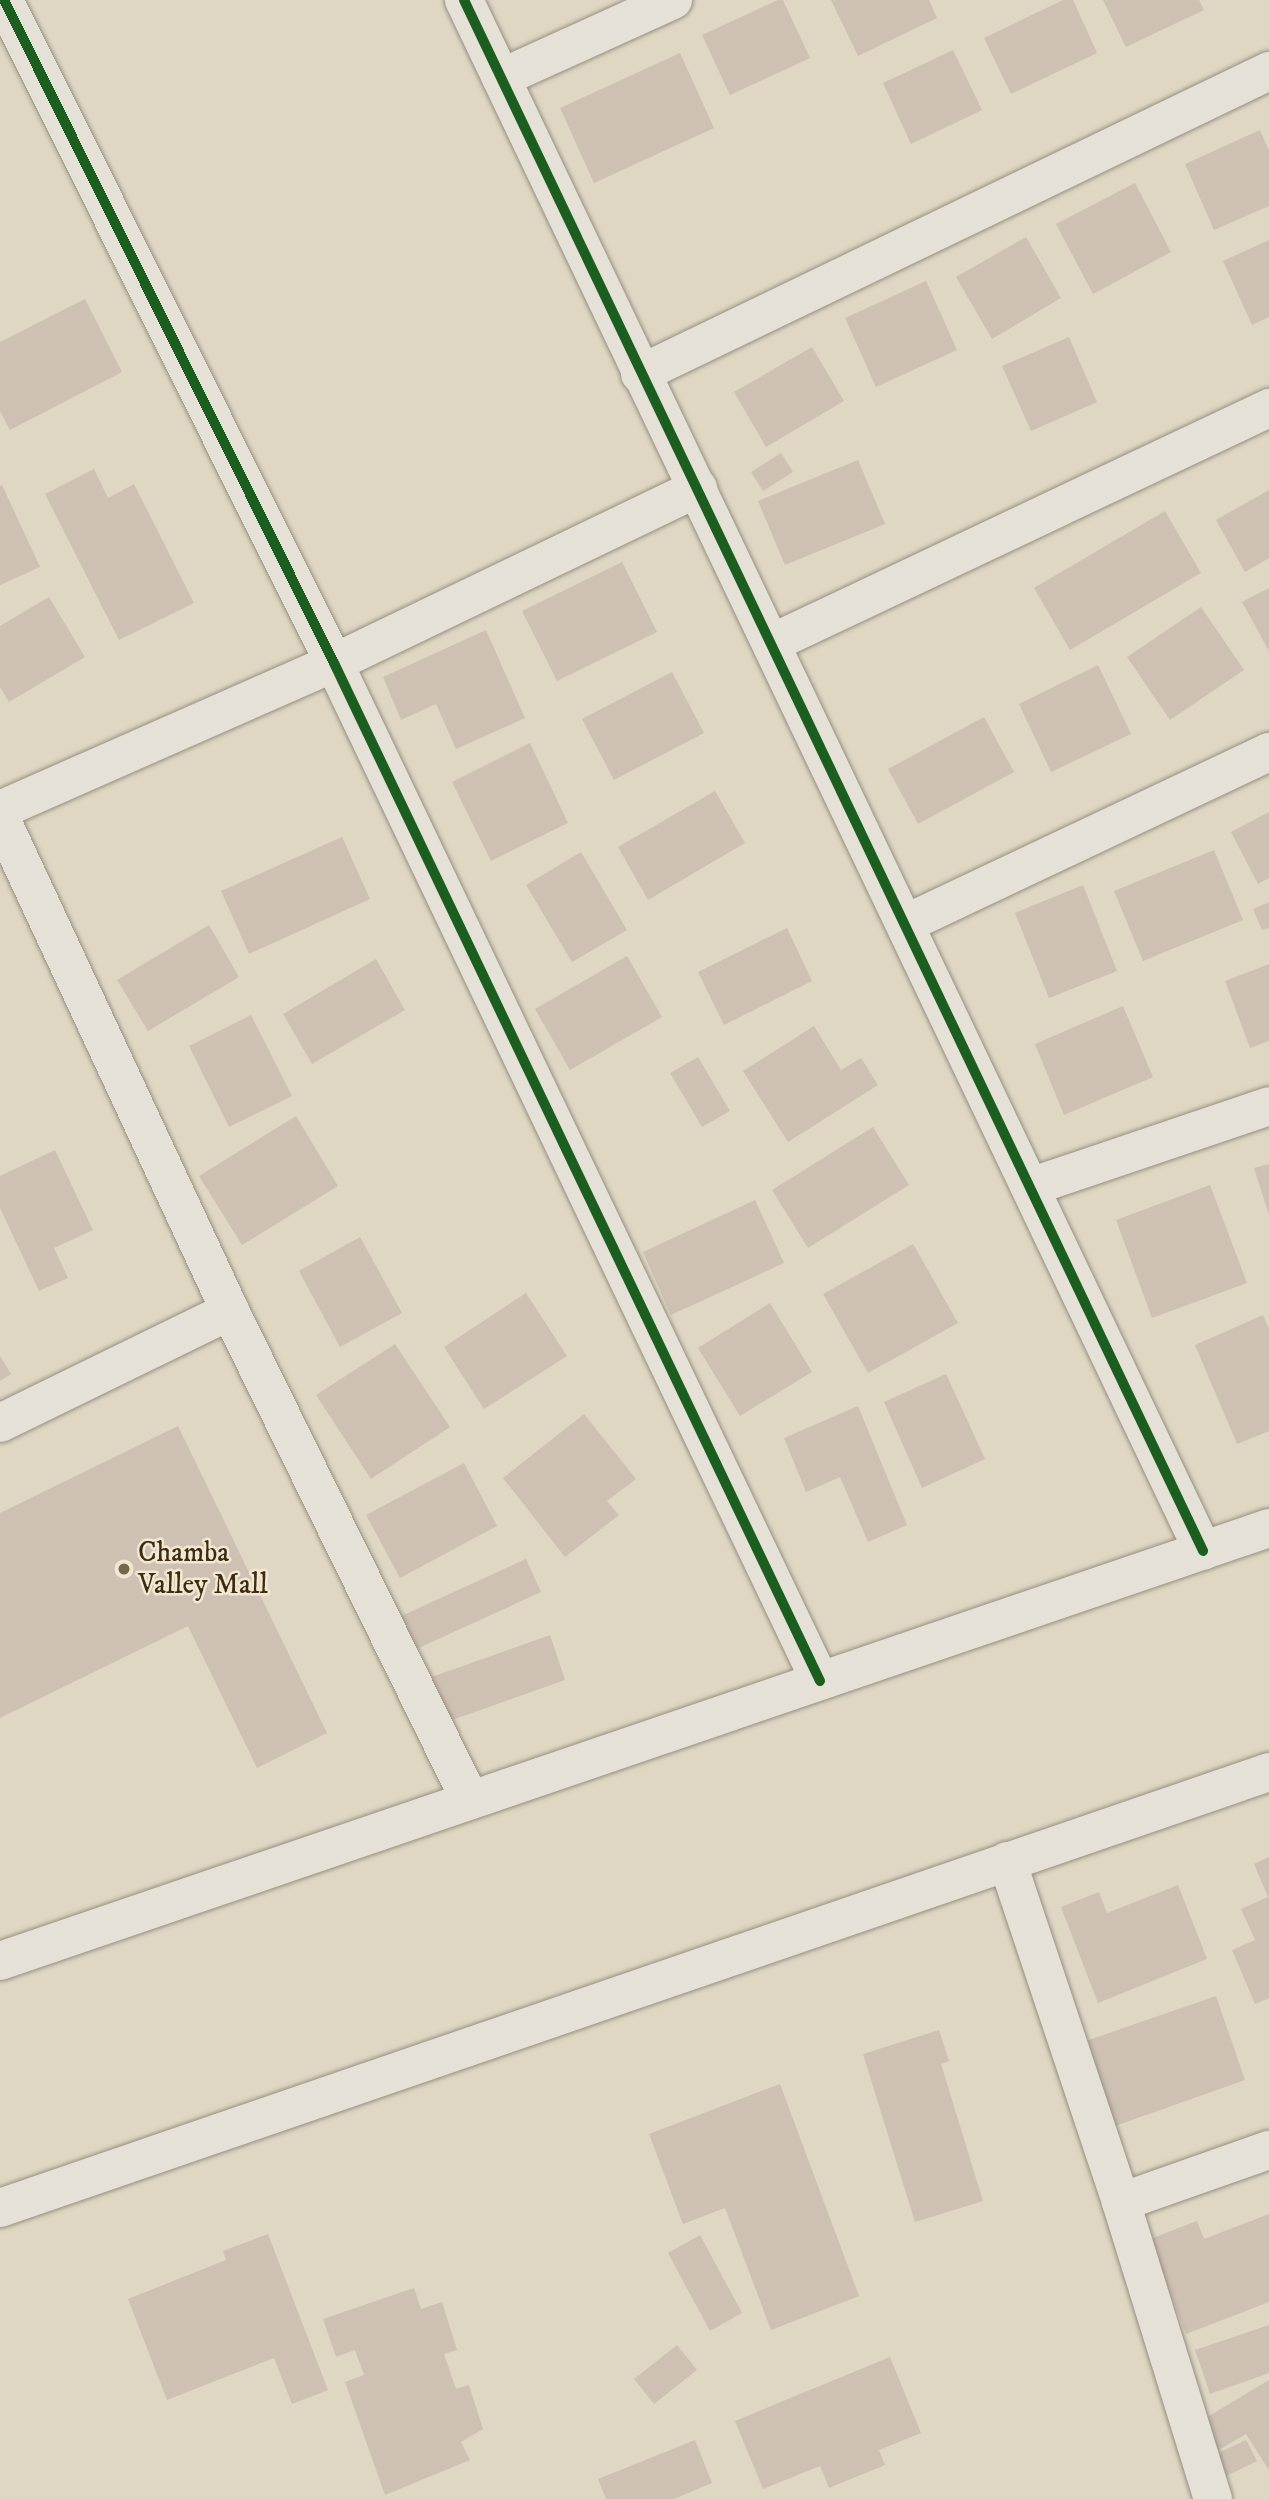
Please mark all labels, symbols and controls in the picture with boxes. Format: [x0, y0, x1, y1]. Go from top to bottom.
place label: Chamba Valley Mall [138, 1536, 268, 1602]
marker: Chamba Valley Mall [116, 1561, 132, 1577]

